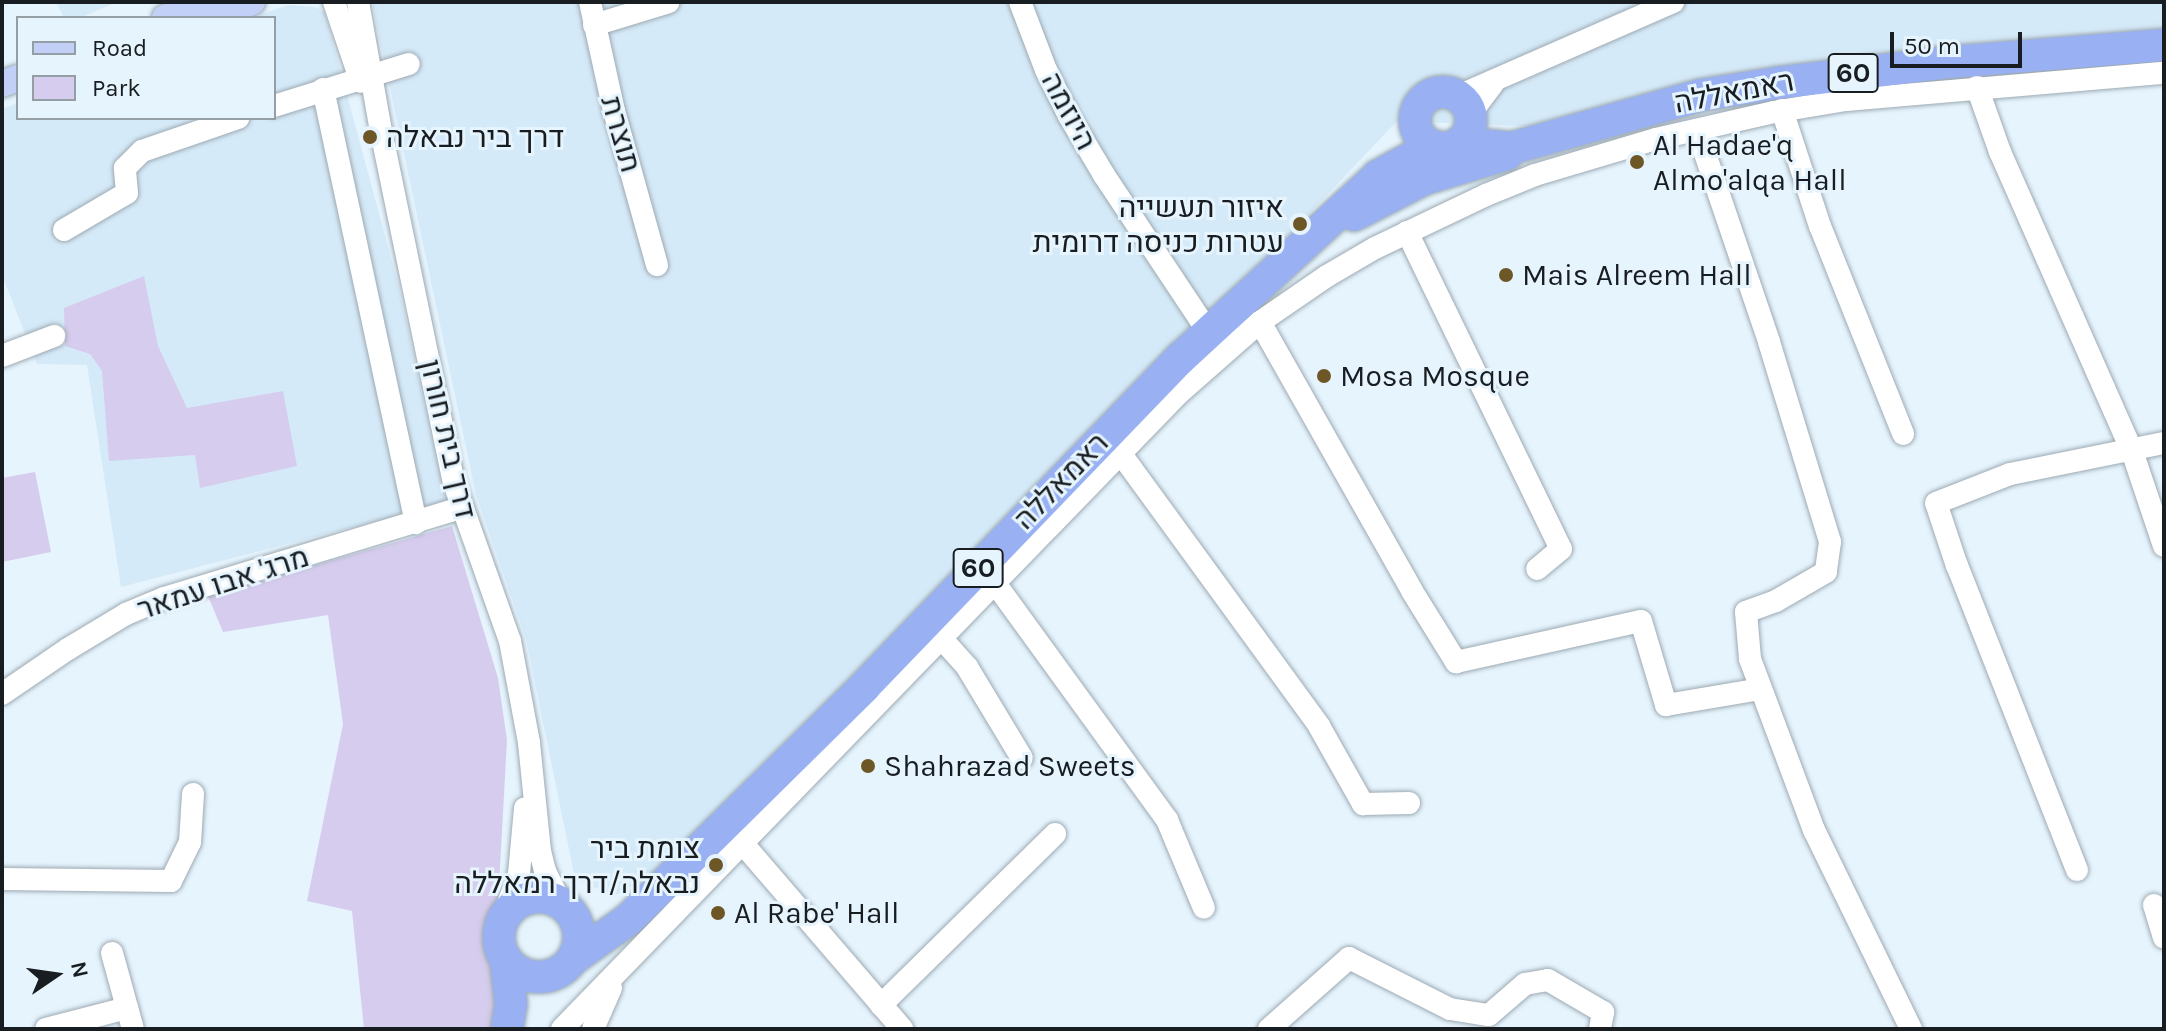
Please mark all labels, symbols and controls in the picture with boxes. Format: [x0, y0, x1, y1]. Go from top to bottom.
legend [16, 16, 276, 120]
scale bar [1894, 16, 2026, 66]
text: 50 m [1904, 32, 1960, 60]
text: Road [92, 34, 147, 62]
road number: 60 [1827, 49, 1879, 97]
street label: ראמאללה [1671, 63, 1797, 121]
street label: היוזמה [1034, 66, 1104, 156]
text: Park [92, 74, 141, 102]
street label: תוצרת [593, 92, 649, 176]
place label: דרך ביר נבאלה [386, 119, 564, 155]
place label: Al Hadae'q Almo'alqa Hall [1653, 127, 1847, 198]
marker: דרך ביר נבאלה [361, 128, 379, 146]
marker: Al Hadae'q Almo'alqa Hall [1628, 153, 1646, 171]
place label: איזור תעשייה עטרות כניסה דרומית [1033, 189, 1284, 260]
marker: איזור תעשייה עטרות כניסה דרומית [1291, 215, 1309, 233]
place label: Mais Alreem Hall [1522, 257, 1752, 293]
marker: Mais Alreem Hall [1497, 266, 1515, 284]
street label: דרך בית חורון [412, 356, 484, 522]
place label: Mosa Mosque [1340, 358, 1530, 394]
marker: Mosa Mosque [1315, 367, 1333, 385]
street label: ראמאללה [1006, 425, 1116, 537]
street label: מרג' אבו עמאר [133, 538, 313, 628]
road number: 60 [952, 544, 1004, 592]
place label: Shahrazad Sweets [884, 748, 1136, 784]
marker: Shahrazad Sweets [859, 757, 877, 775]
place label: צומת ביר נבאלה/דרך רמאללה [454, 830, 700, 900]
marker: צומת ביר נבאלה/דרך רמאללה [707, 856, 725, 874]
place label: Al Rabe' Hall [734, 895, 899, 931]
marker: Al Rabe' Hall [709, 904, 727, 922]
north arrow [16, 935, 96, 1015]
text: N [65, 959, 94, 980]

